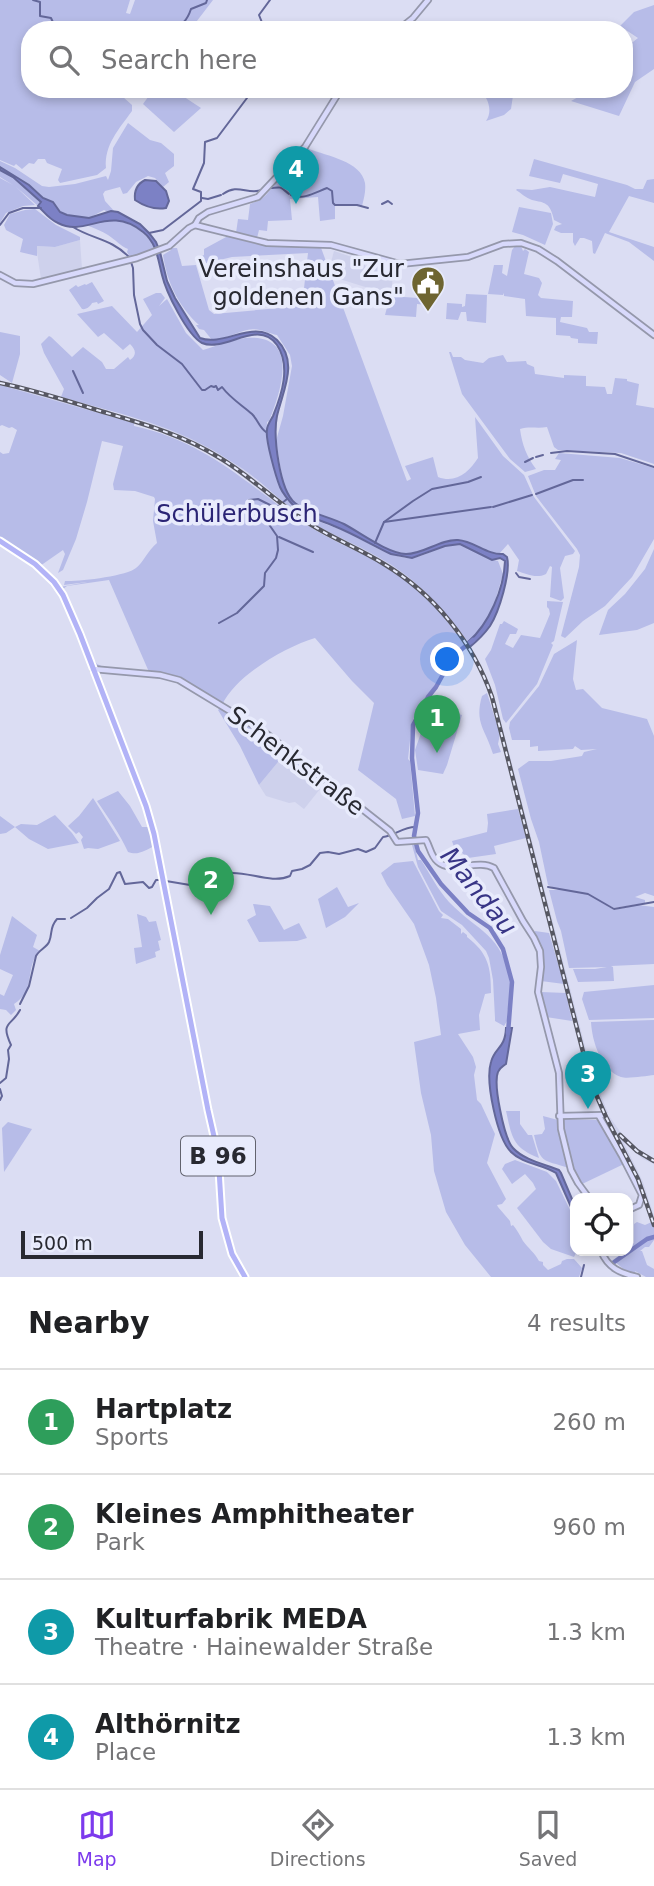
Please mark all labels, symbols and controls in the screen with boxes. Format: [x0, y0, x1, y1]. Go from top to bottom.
search box [21, 21, 633, 98]
icon: search [45, 41, 83, 79]
text: Search here [101, 45, 257, 75]
pin: 4 [273, 146, 319, 204]
place label: Vereinshaus "Zur goldenen Gans" [198, 255, 404, 311]
public building icon: Vereinshaus "Zur goldenen Gans" [409, 264, 447, 313]
park label: Schülerbusch [156, 500, 318, 528]
your location [430, 642, 464, 676]
pin: 1 [414, 695, 460, 753]
street label: Schenkstraße [222, 701, 370, 821]
water label: Mandau [435, 841, 523, 941]
pin: 2 [188, 857, 234, 915]
pin: 3 [565, 1051, 611, 1109]
road number: B 96 [181, 1136, 255, 1176]
map controls [570, 1193, 633, 1256]
button: locate [570, 1193, 633, 1256]
scale bar [21, 1228, 203, 1260]
text: 500 m [32, 1232, 93, 1254]
text: Nearby [28, 1305, 150, 1340]
text: 4 results [527, 1310, 626, 1336]
text: Hartplatz [95, 1394, 232, 1424]
text: 1 [43, 1409, 59, 1435]
text: 260 m [552, 1409, 626, 1435]
text: Sports [95, 1424, 169, 1450]
text: Kleines Amphitheater [95, 1499, 414, 1529]
text: 2 [43, 1514, 59, 1540]
text: 960 m [552, 1514, 626, 1540]
text: Park [95, 1529, 145, 1555]
text: Kulturfabrik MEDA [95, 1604, 367, 1634]
text: 3 [43, 1619, 59, 1645]
text: 1.3 km [546, 1619, 626, 1645]
text: Theatre · Hainewalder Straße [95, 1634, 433, 1660]
text: Althörnitz [95, 1709, 241, 1739]
text: 4 [43, 1724, 59, 1750]
text: 1.3 km [546, 1724, 626, 1750]
text: Place [95, 1739, 156, 1765]
tab: Map [77, 1806, 117, 1870]
tab: Directions [270, 1806, 366, 1870]
tab: Saved [519, 1806, 577, 1870]

